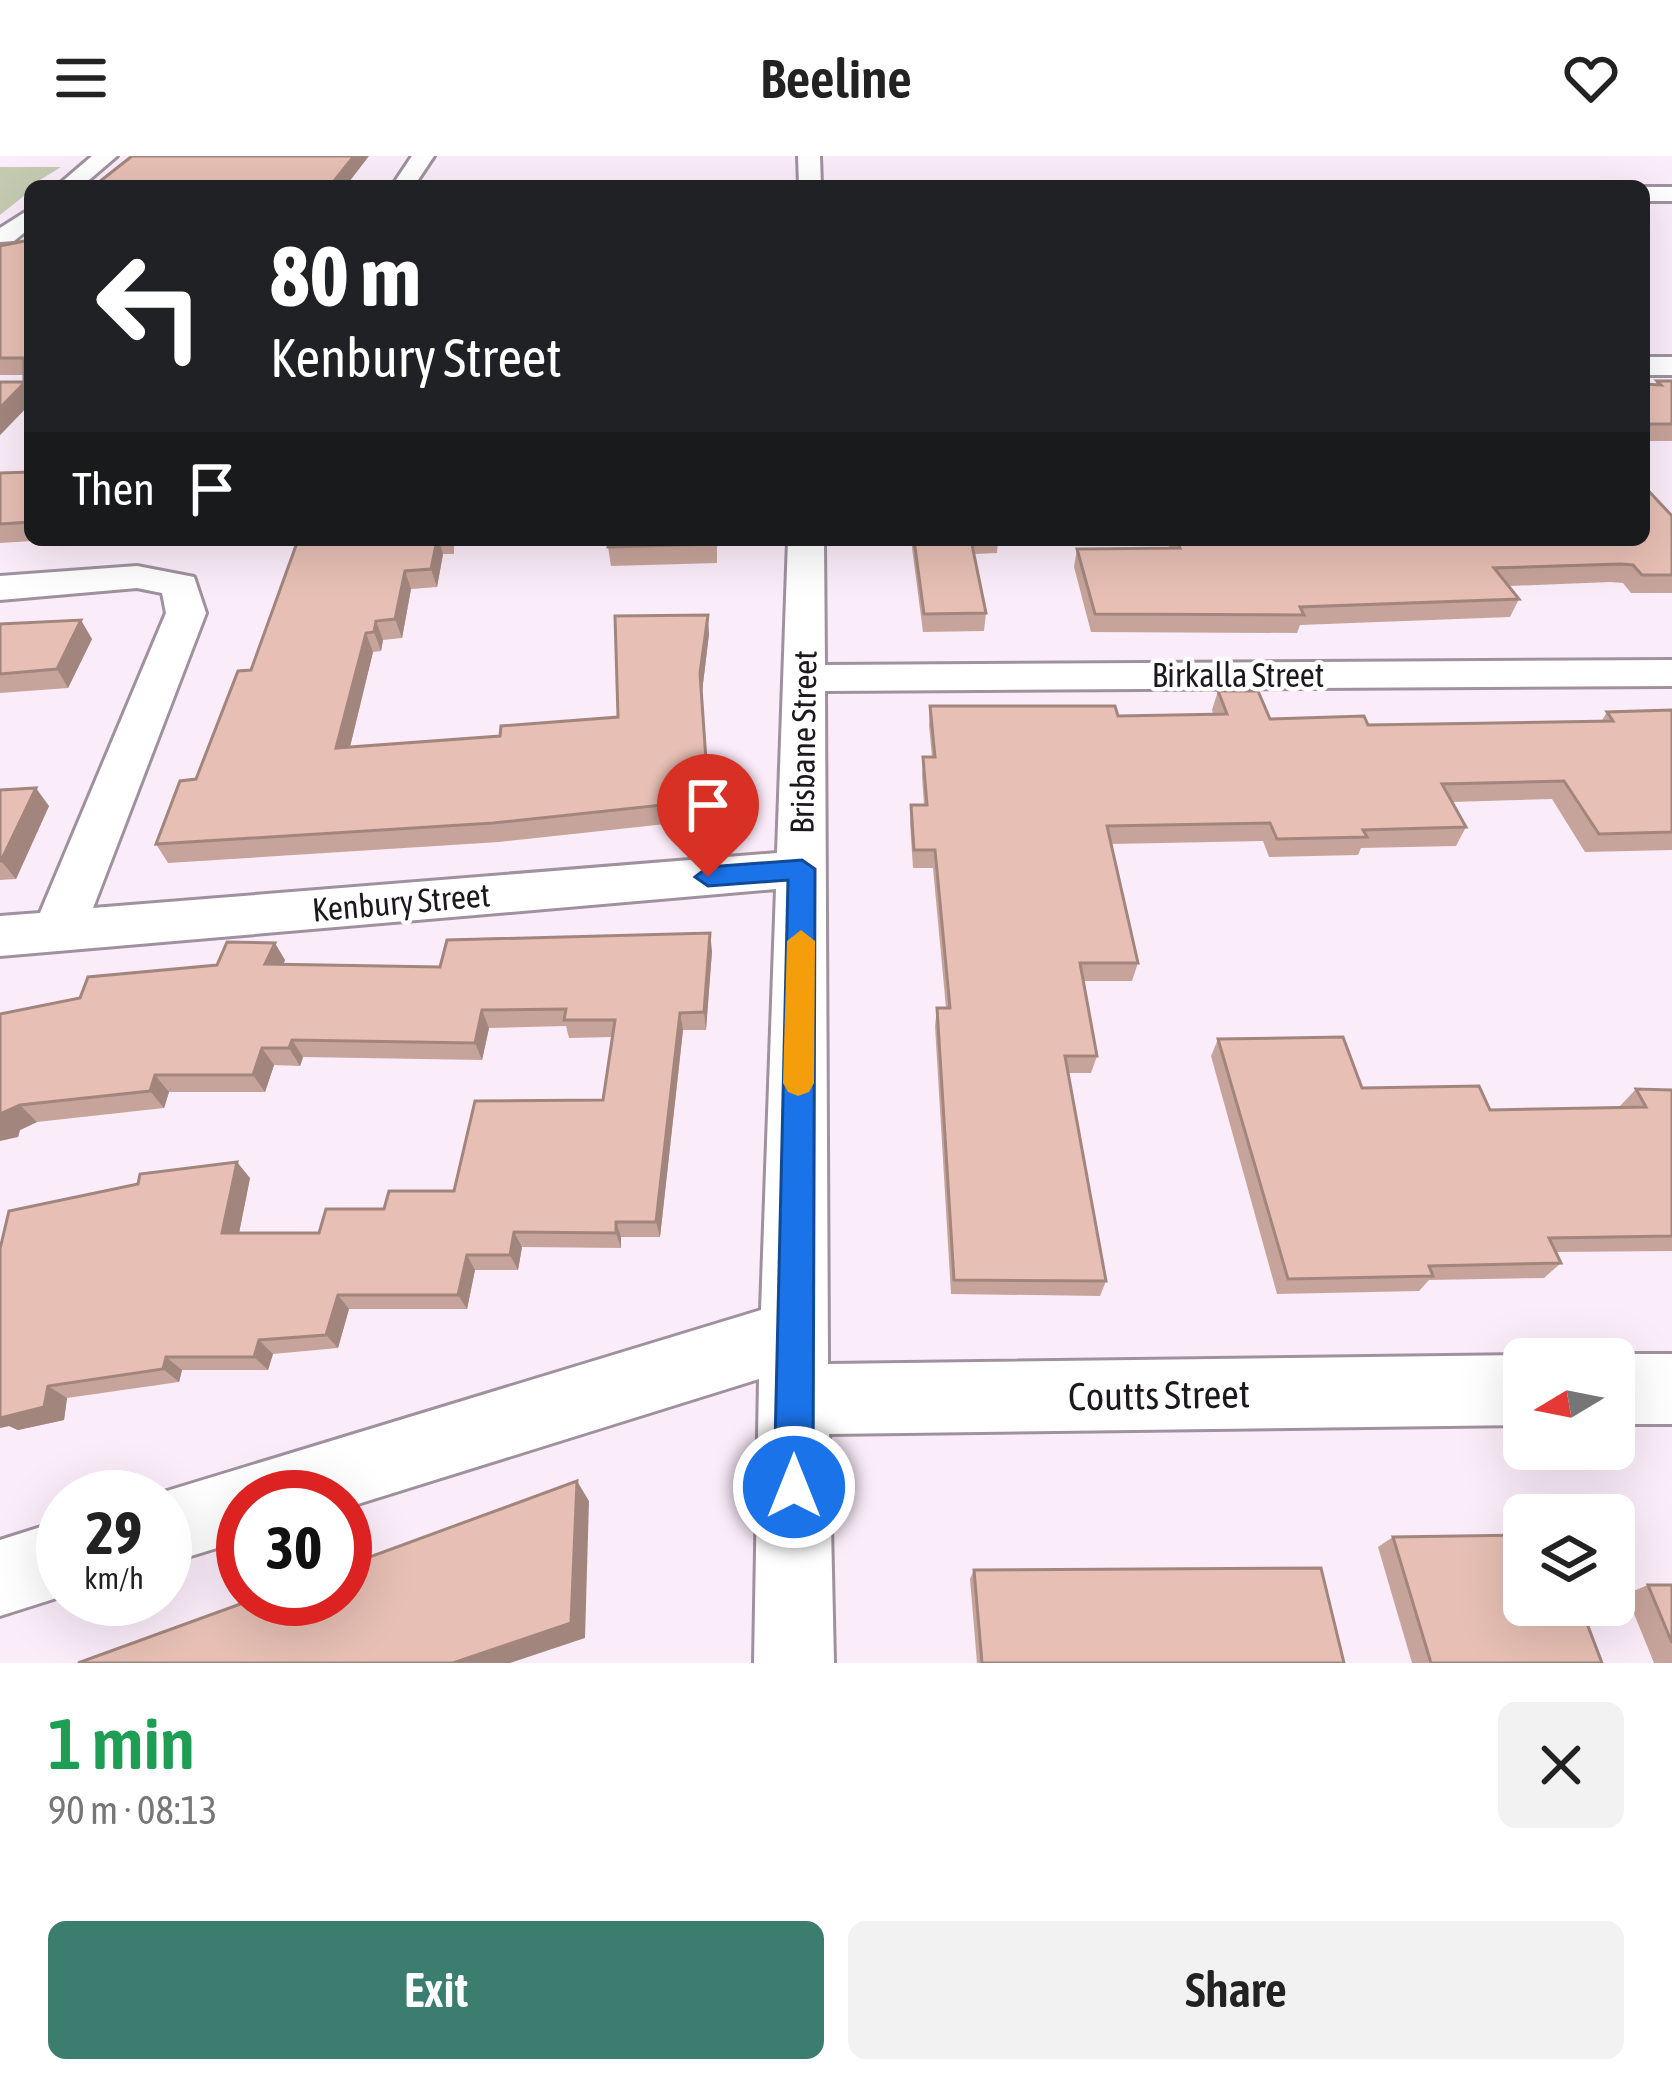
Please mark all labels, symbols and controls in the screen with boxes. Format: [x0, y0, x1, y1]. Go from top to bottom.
icon: menu [48, 45, 114, 111]
icon: heart [1558, 45, 1624, 111]
text: Beeline [760, 48, 912, 109]
icon: left [72, 228, 228, 384]
text: 80 m [270, 228, 421, 324]
text: Kenbury Street [270, 327, 562, 388]
icon: arrive [179, 456, 245, 522]
text: Then [72, 463, 155, 515]
street label: Brisbane Street [782, 650, 824, 834]
street label: Birkalla Street [1152, 656, 1324, 694]
pin [657, 754, 759, 877]
icon: arrive [675, 772, 741, 838]
street label: Kenbury Street [311, 875, 491, 929]
north arrow [1503, 1338, 1635, 1470]
map controls [1503, 1338, 1635, 1626]
street label: Coutts Street [1068, 1371, 1250, 1419]
position arrow [731, 1424, 857, 1550]
speed limit sign: 30 [216, 1470, 372, 1626]
button: layers [1503, 1494, 1635, 1626]
text: 29 [86, 1498, 142, 1567]
text: km/h [84, 1561, 144, 1595]
text: 1 min [48, 1702, 195, 1784]
button: close [1498, 1702, 1624, 1828]
text: 90 m · 08:13 [48, 1788, 217, 1832]
button: Exit [48, 1921, 824, 2059]
button: Share [848, 1921, 1624, 2059]

